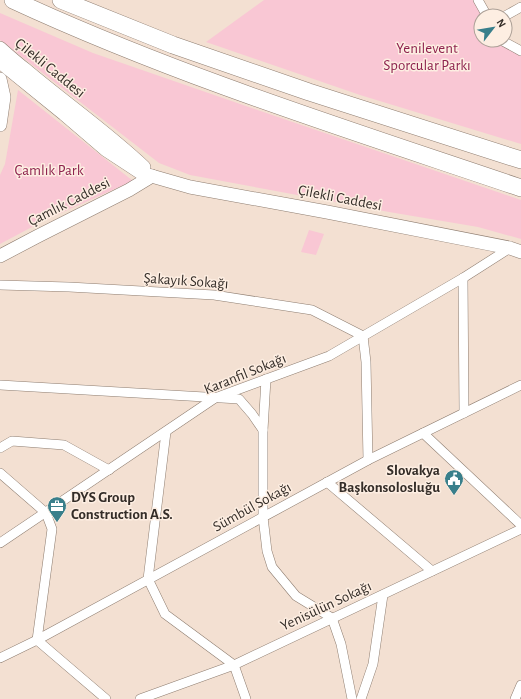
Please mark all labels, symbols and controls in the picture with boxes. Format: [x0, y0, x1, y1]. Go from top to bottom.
north arrow [473, 8, 513, 48]
text: N [494, 17, 508, 29]
street label: Çilekli Caddesi [12, 35, 88, 101]
park label: Yenilevent Sporcular Parkı [383, 41, 471, 73]
park label: Çamlık Park [14, 163, 84, 178]
street label: Çamlık Caddesi [26, 175, 112, 229]
street label: Çilekli Caddesi [297, 183, 383, 213]
street label: Şakayık Sokağı [143, 271, 229, 291]
street label: Karanfil Sokağı [202, 351, 288, 397]
place label: Slovakya Başkonsolosluğu [339, 463, 440, 495]
public building icon: Slovakya Başkonsolosluğu [443, 468, 465, 496]
street label: Sümbül Sokağı [210, 479, 294, 535]
place label: DYS Group Construction A.S. [71, 490, 173, 522]
office icon: DYS Group Construction A.S. [46, 495, 68, 523]
street label: Yenisülün Sokağı [278, 578, 374, 634]

